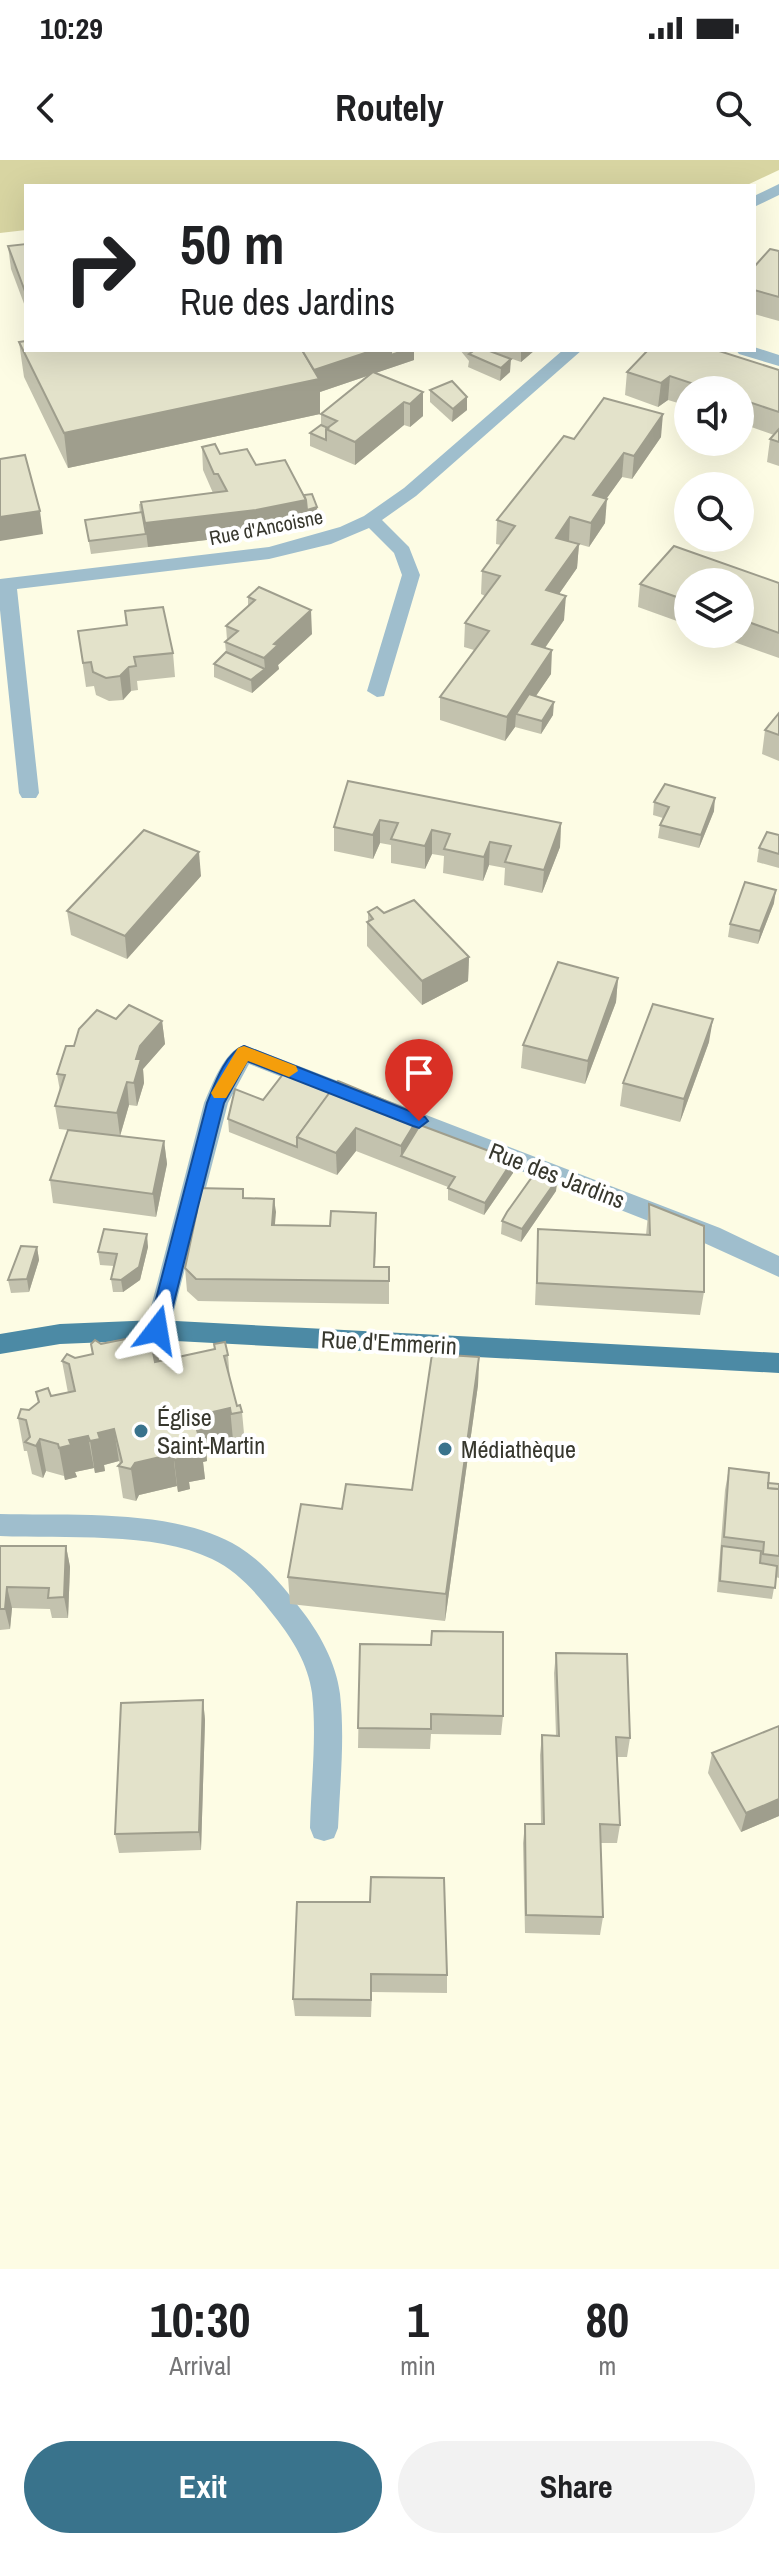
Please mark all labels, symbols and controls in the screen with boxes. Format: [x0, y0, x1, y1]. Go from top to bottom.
text: 10:29 [40, 8, 103, 48]
text: Routely [335, 84, 444, 132]
icon: back [24, 86, 68, 130]
icon: search [711, 86, 755, 130]
text: 50 m [180, 206, 285, 281]
icon: right [48, 216, 152, 320]
text: Rue des Jardins [180, 278, 395, 326]
map controls [674, 376, 754, 648]
button: sound [674, 376, 754, 456]
button: search [674, 472, 754, 552]
street label: Rue d'Ancoisne [207, 503, 325, 551]
button: layers [674, 568, 754, 648]
pin [385, 1039, 453, 1121]
icon: arrive [397, 1051, 441, 1095]
street label: Rue des Jardins [484, 1134, 630, 1216]
position arrow [115, 1288, 199, 1372]
street label: Rue d'Emmerin [320, 1322, 458, 1362]
place label: Église Saint-Martin [157, 1401, 265, 1461]
marker: Église Saint-Martin [132, 1422, 150, 1440]
place label: Médiathèque [461, 1433, 576, 1465]
marker: Médiathèque [436, 1440, 454, 1458]
text: 10:30 [150, 2287, 250, 2352]
text: 1 [407, 2287, 429, 2352]
text: 80 [585, 2287, 629, 2352]
text: Arrival [169, 2348, 231, 2383]
text: min [400, 2348, 436, 2383]
text: m [598, 2348, 616, 2383]
button: Exit [24, 2441, 382, 2533]
button: Share [398, 2441, 755, 2533]

